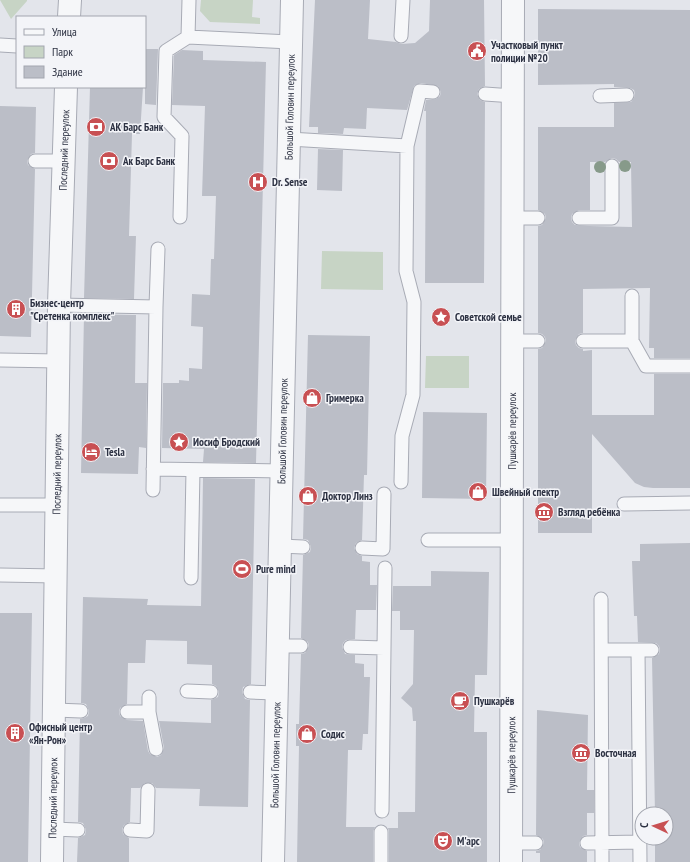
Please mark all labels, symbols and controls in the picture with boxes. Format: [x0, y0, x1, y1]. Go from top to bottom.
legend [16, 16, 146, 88]
text: Улица [52, 24, 77, 39]
place label: Участковый пункт полиции №20 [490, 38, 563, 65]
public building icon: Участковый пункт полиции №20 [466, 40, 488, 62]
text: Парк [52, 44, 73, 59]
street label: Большой Головин переулок [281, 53, 298, 160]
text: Здание [52, 64, 83, 79]
street label: Последний переулок [56, 109, 72, 191]
bank icon: АК Барс Банк [85, 116, 107, 138]
place label: АК Барс Банк [109, 120, 164, 134]
bank icon: Ак Барс Банк [98, 150, 120, 172]
place label: Ак Барс Банк [122, 154, 176, 168]
hospital icon: Dr. Sense [247, 171, 269, 193]
place label: Dr. Sense [272, 175, 308, 189]
place label: Бизнес-центр "Сретенка комплекс" [30, 296, 114, 323]
building icon: Бизнес-центр "Сретенка комплекс" [5, 298, 27, 320]
place icon: Советской семье [430, 306, 452, 328]
place label: Советской семье [455, 310, 522, 324]
street label: Большой Головин переулок [274, 377, 291, 484]
shop icon: Гримерка [301, 387, 323, 409]
place label: Гримерка [326, 391, 364, 405]
street label: Пушкарёв переулок [505, 392, 519, 470]
place icon: Иосиф Бродский [168, 431, 190, 453]
street label: Последний переулок [49, 433, 64, 515]
place label: Иосиф Бродский [193, 435, 260, 449]
hotel icon: Tesla [80, 441, 102, 463]
place label: Tesla [105, 445, 125, 459]
shop icon: Швейный спектр [467, 481, 489, 503]
shop icon: Доктор Линз [297, 485, 319, 507]
place label: Швейный спектр [492, 485, 559, 499]
place label: Доктор Линз [322, 489, 373, 503]
museum icon: Взгляд ребёнка [533, 501, 555, 523]
place label: Взгляд ребёнка [558, 505, 621, 519]
sports icon: Pure mind [231, 558, 253, 580]
place label: Pure mind [256, 562, 296, 576]
cafe icon: Пушкарёв [449, 690, 471, 712]
place label: Пушкарёв [474, 694, 515, 708]
street label: Большой Головин переулок [267, 701, 284, 808]
street label: Пушкарёв переулок [504, 716, 518, 794]
place label: Офисный центр «Ян-Рон» [29, 720, 92, 747]
building icon: Офисный центр «Ян-Рон» [4, 722, 26, 744]
shop icon: Содис [296, 723, 318, 745]
place label: Содис [321, 727, 345, 741]
museum icon: Восточная [570, 742, 592, 764]
place label: Восточная [595, 746, 637, 760]
street label: Последний переулок [45, 757, 60, 839]
north arrow [634, 806, 674, 846]
text: С [637, 822, 651, 828]
theatre icon: М'арс [432, 830, 454, 852]
place label: М'арс [457, 834, 480, 848]

